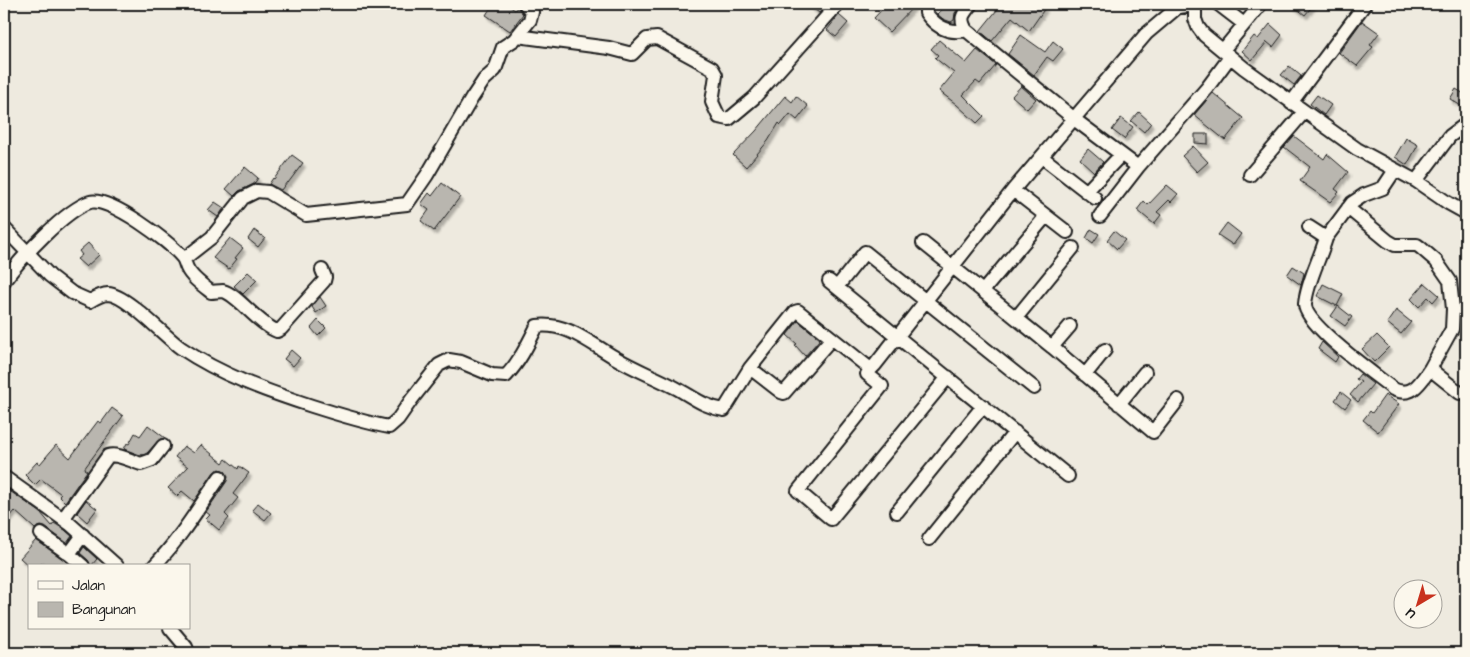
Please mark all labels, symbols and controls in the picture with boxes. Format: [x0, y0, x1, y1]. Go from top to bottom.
legend [28, 564, 190, 630]
text: Jalan [72, 575, 106, 596]
north arrow [1392, 580, 1442, 630]
text: Bangunan [72, 599, 136, 621]
text: U [1401, 603, 1420, 624]

